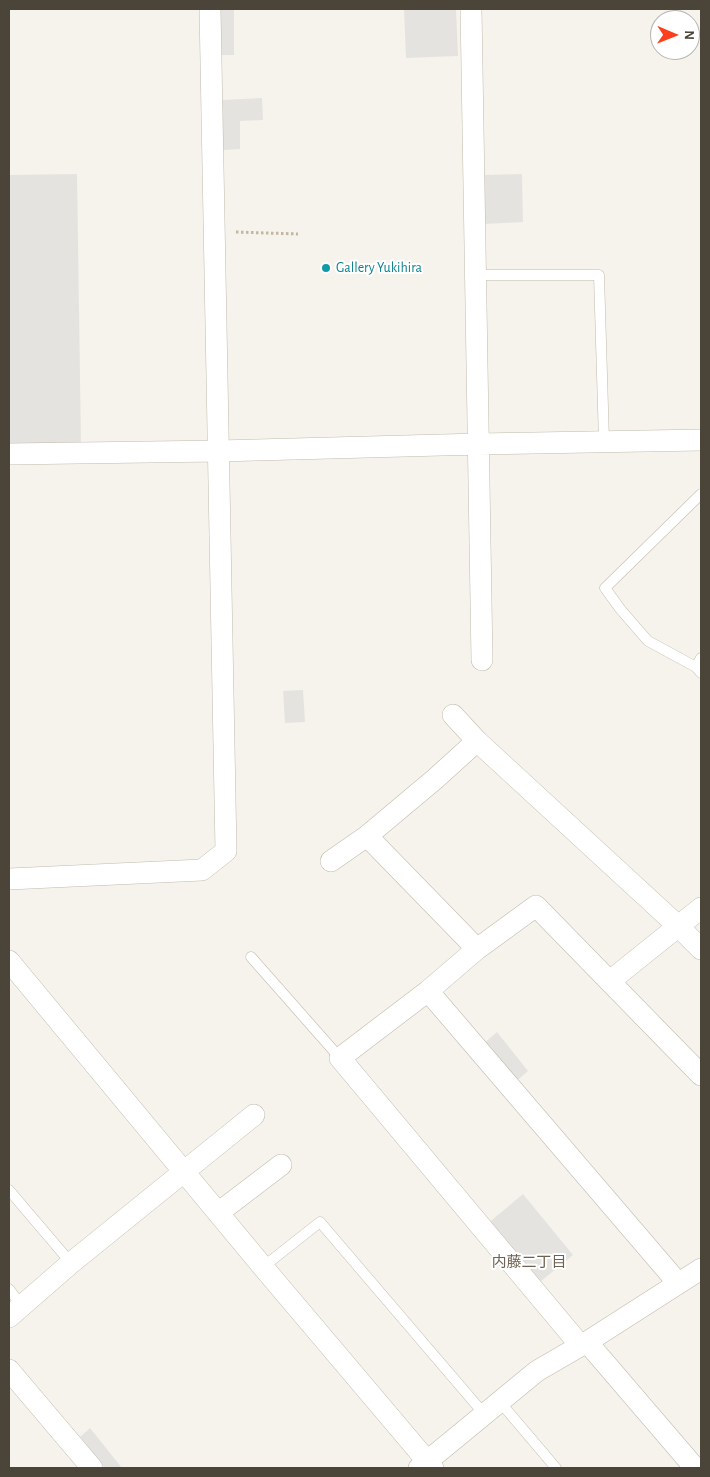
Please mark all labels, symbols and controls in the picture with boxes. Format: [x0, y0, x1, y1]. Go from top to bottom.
north arrow [650, 10, 700, 60]
text: N [682, 30, 696, 40]
place label: Gallery Yukihira [336, 260, 422, 276]
marker: Gallery Yukihira [320, 262, 332, 274]
district label: 内藤二丁目 [492, 1253, 566, 1271]

